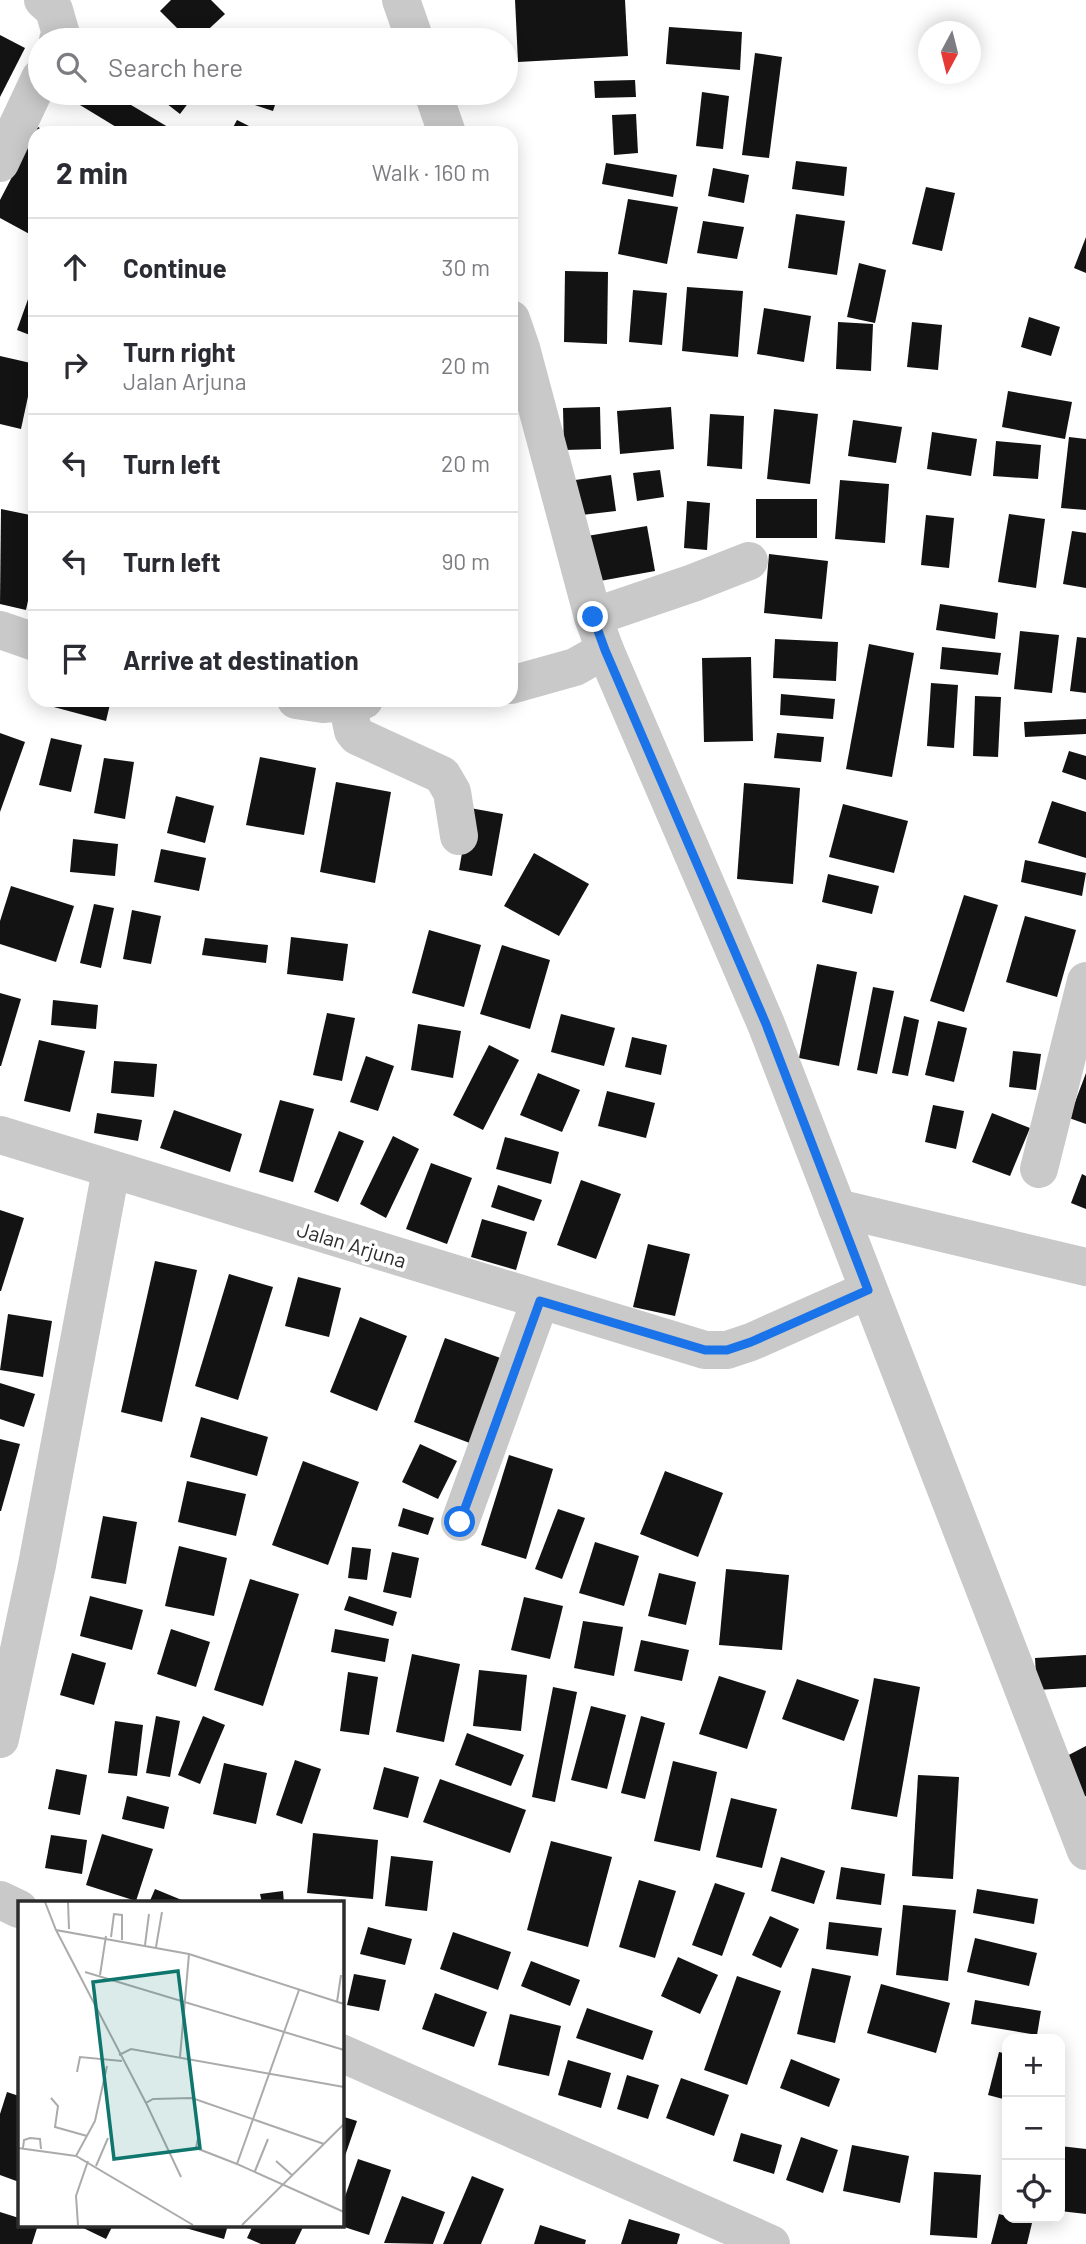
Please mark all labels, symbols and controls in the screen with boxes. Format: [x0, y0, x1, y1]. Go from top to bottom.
north arrow [918, 21, 981, 84]
search box [28, 28, 518, 105]
icon: search [52, 48, 90, 86]
text: Search here [108, 51, 243, 82]
text: 2 min [56, 154, 128, 190]
text: Walk · 160 m [372, 158, 490, 186]
icon: ahead [56, 248, 94, 286]
text: Continue [123, 252, 227, 283]
text: 30 m [442, 253, 490, 281]
text: Turn right [123, 336, 236, 367]
icon: right [56, 346, 94, 384]
text: 20 m [441, 351, 490, 379]
text: Jalan Arjuna [123, 367, 247, 395]
icon: left [56, 444, 94, 482]
text: Turn left [123, 448, 221, 479]
text: 20 m [441, 449, 490, 477]
icon: left [56, 542, 94, 580]
text: Turn left [123, 546, 221, 577]
text: 90 m [441, 547, 490, 575]
route end [577, 601, 608, 632]
icon: arrive [56, 640, 94, 678]
text: Arrive at destination [123, 644, 359, 675]
street label: Jalan Arjuna [294, 1216, 410, 1272]
route start [444, 1506, 475, 1537]
inset map [18, 1901, 343, 2226]
map controls [1002, 2034, 1065, 2223]
button: + [1002, 2034, 1065, 2097]
button: − [1002, 2097, 1065, 2160]
button: locate [1002, 2160, 1065, 2223]

